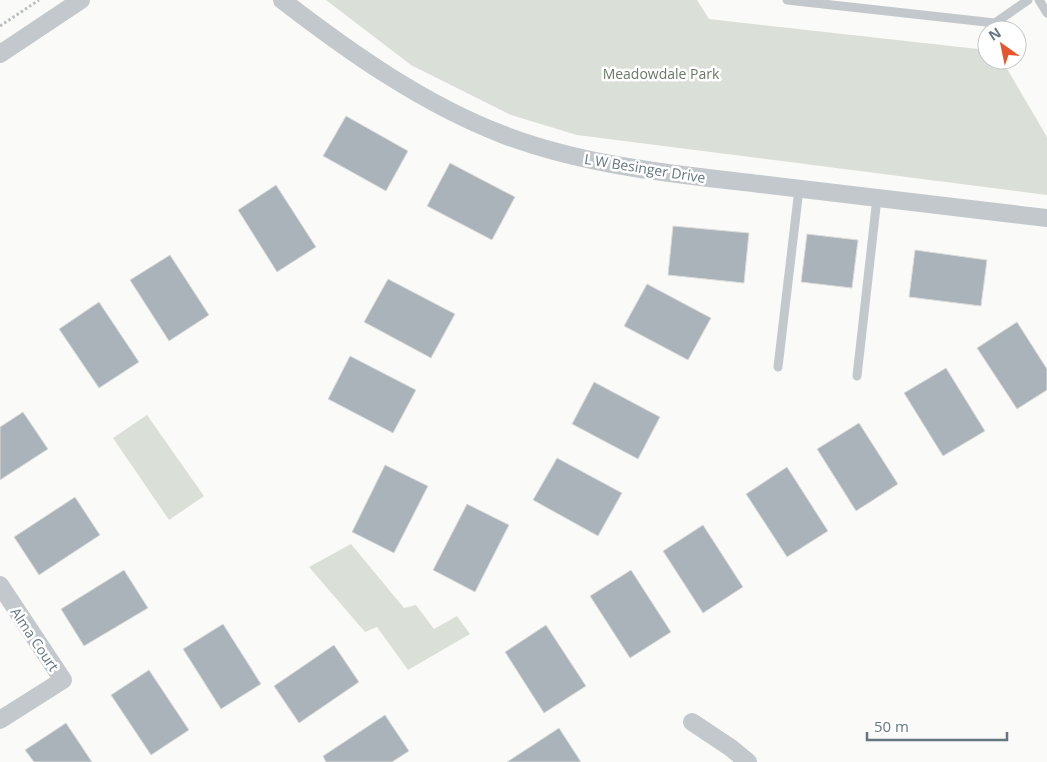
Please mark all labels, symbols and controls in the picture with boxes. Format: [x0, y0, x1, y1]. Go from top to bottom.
north arrow [977, 20, 1027, 70]
text: N [985, 23, 1005, 45]
park label: Meadowdale Park [603, 64, 720, 83]
street label: L W Besinger Drive [583, 149, 707, 187]
street label: Alma Court [7, 603, 63, 675]
scale bar [867, 710, 1007, 742]
text: 50 m [874, 716, 909, 736]

